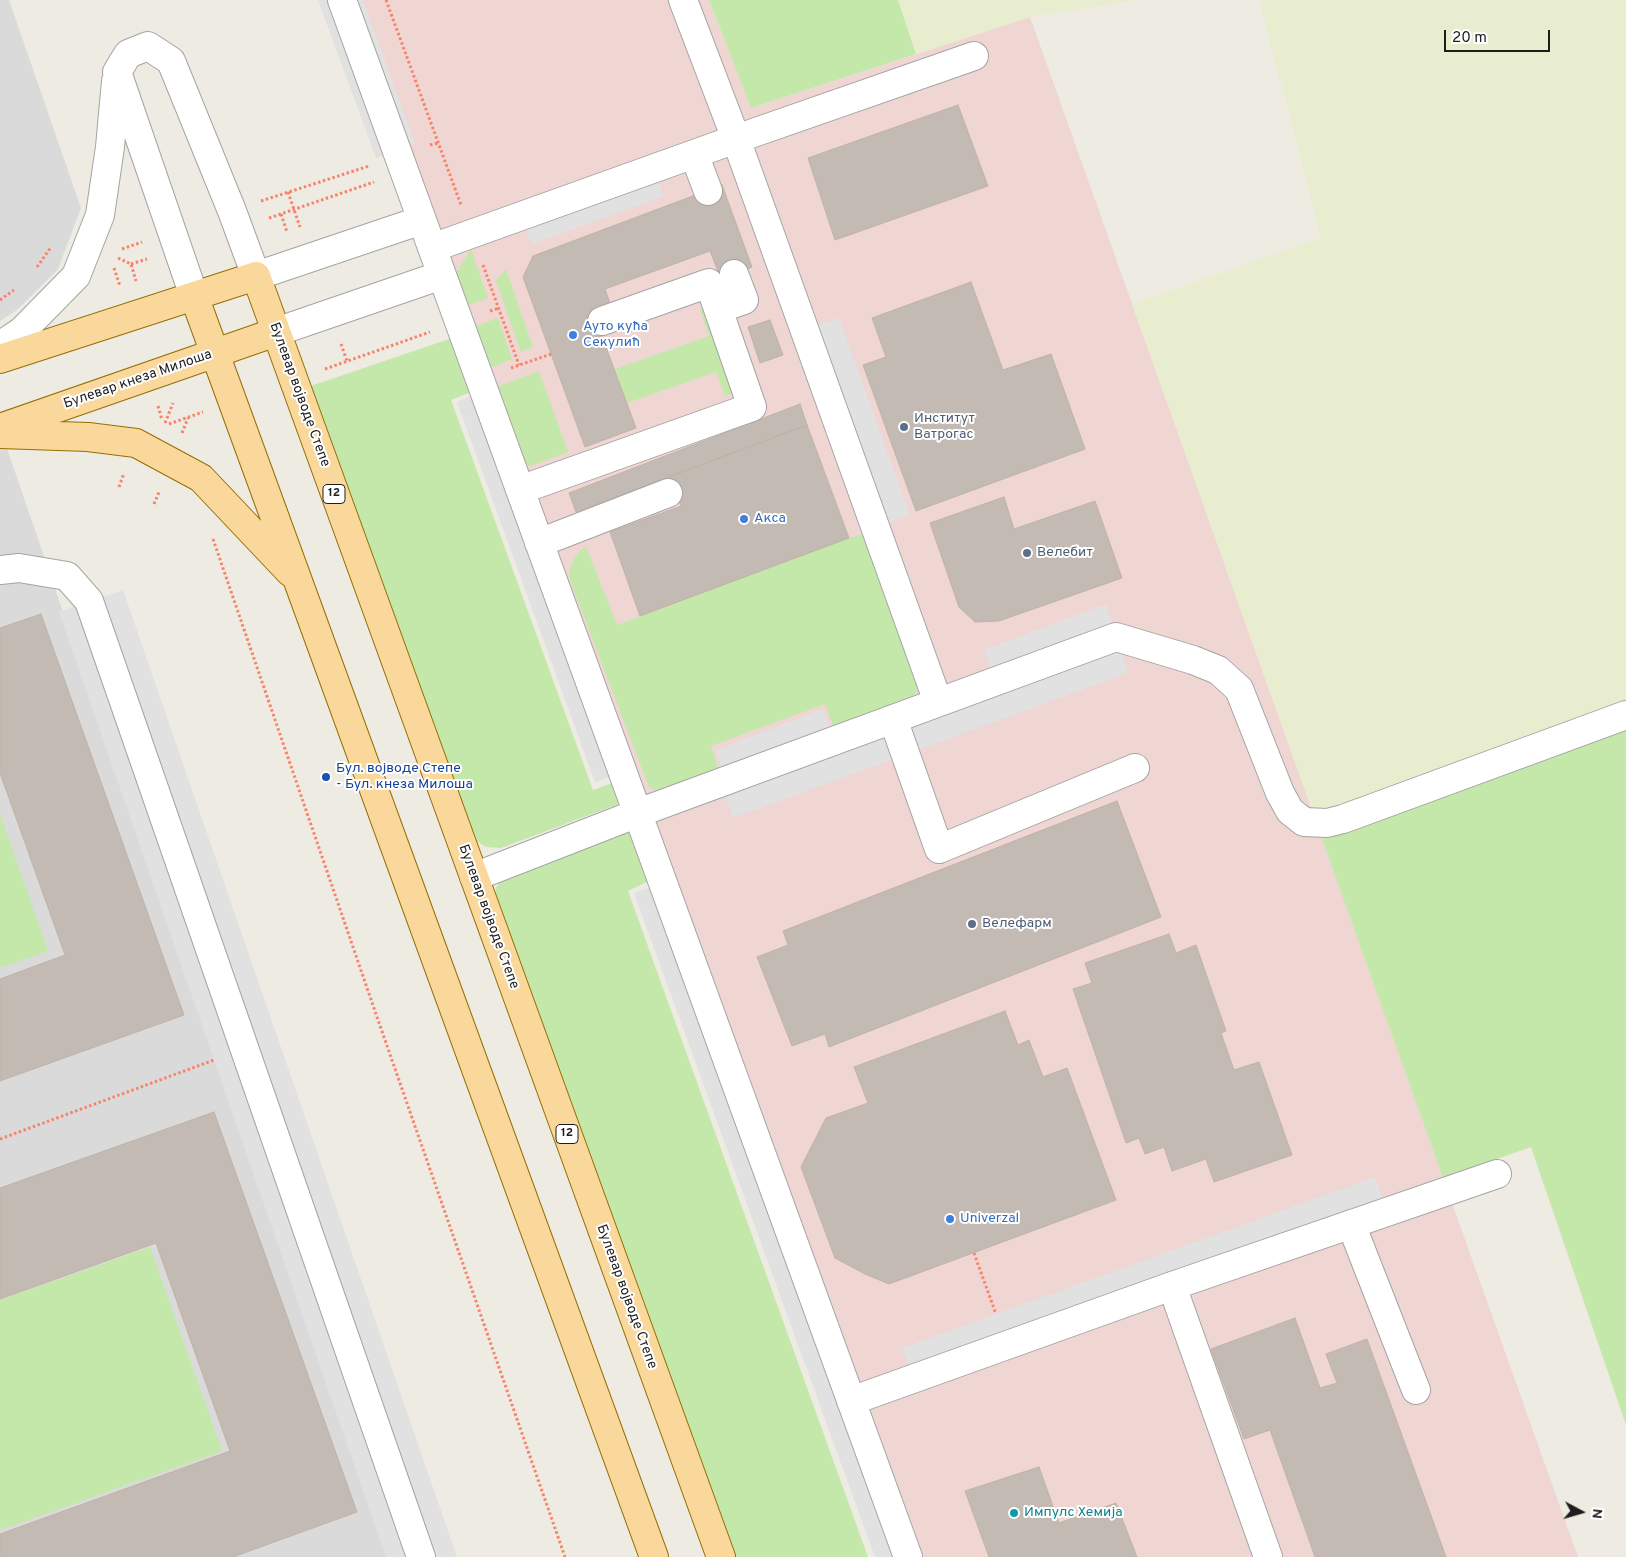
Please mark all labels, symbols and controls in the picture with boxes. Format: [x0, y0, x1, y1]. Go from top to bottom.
scale bar [1446, 20, 1552, 52]
text: 20 m [1452, 29, 1487, 48]
place label: Ауто кућа Секулић [583, 319, 648, 352]
street label: Булевар војводе Степе [265, 320, 333, 470]
marker: Ауто кућа Секулић [567, 329, 579, 341]
street label: Булевар кнеза Милоша [62, 347, 214, 413]
place label: Институт Ватрогас [914, 411, 975, 444]
marker: Институт Ватрогас [898, 421, 910, 433]
road number: 12 [323, 484, 345, 504]
place label: Акса [754, 511, 786, 527]
marker: Акса [738, 513, 750, 525]
place label: Велебит [1037, 545, 1093, 561]
marker: Велебит [1021, 547, 1033, 559]
place label: Бул. војводе Степе - Бул. кнеза Милоша [336, 761, 473, 794]
marker: Бул. војводе Степе - Бул. кнеза Милоша [320, 771, 332, 783]
street label: Булевар војводе Степе [454, 842, 522, 992]
place label: Велефарм [982, 916, 1052, 932]
marker: Велефарм [966, 918, 978, 930]
road number: 12 [556, 1124, 578, 1144]
place label: Univerzal [960, 1211, 1019, 1227]
marker: Univerzal [944, 1213, 956, 1225]
street label: Булевар војводе Степе [592, 1222, 660, 1372]
north arrow [1556, 1487, 1606, 1537]
place label: Импулс Хемија [1024, 1505, 1123, 1521]
marker: Импулс Хемија [1008, 1507, 1020, 1519]
text: N [1587, 1508, 1605, 1520]

